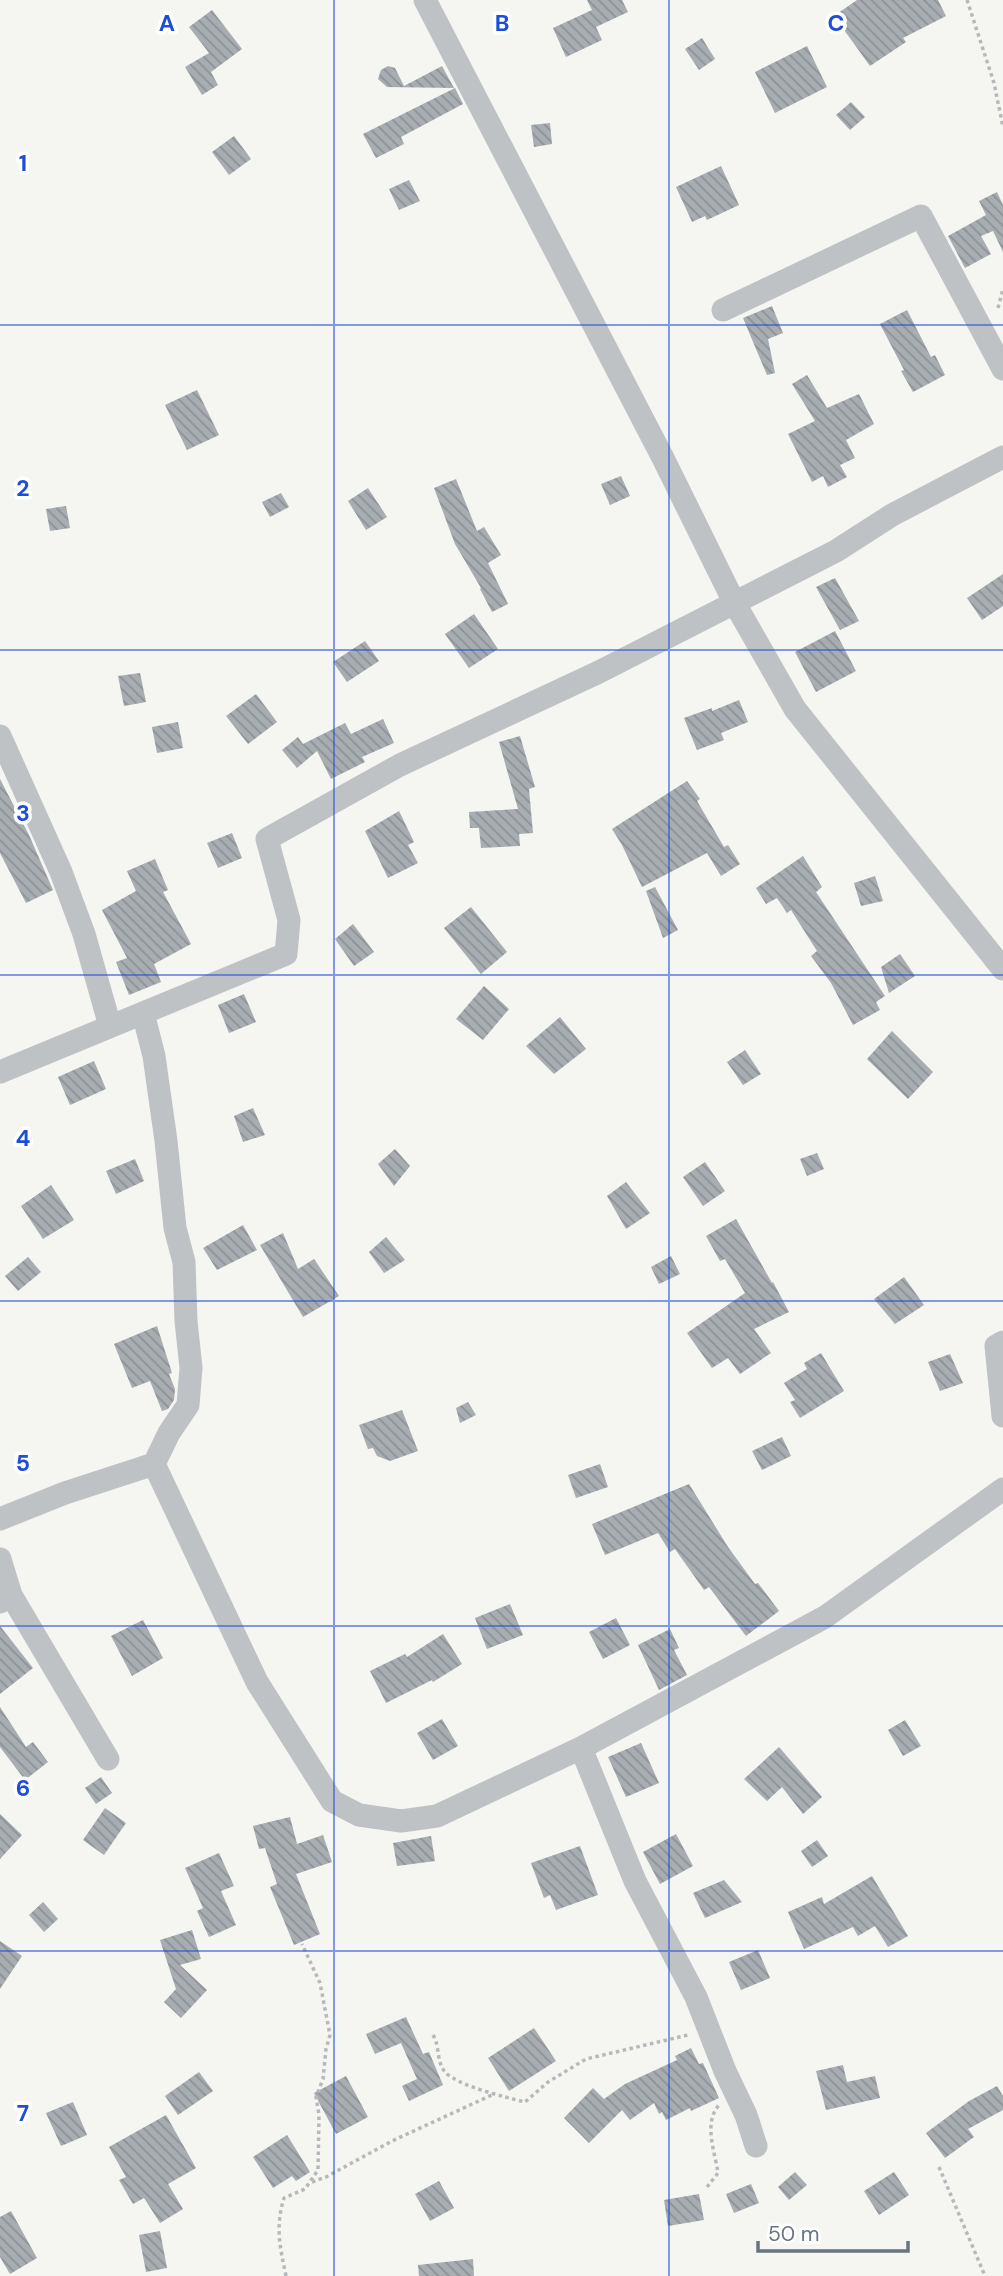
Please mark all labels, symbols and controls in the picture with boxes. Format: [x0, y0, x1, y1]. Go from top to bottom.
text: A [159, 8, 175, 38]
text: B [495, 8, 509, 38]
text: C [828, 8, 844, 38]
text: 1 [19, 148, 27, 178]
text: 2 [16, 473, 30, 503]
text: 3 [16, 798, 30, 828]
text: 4 [16, 1123, 31, 1153]
text: 5 [16, 1448, 30, 1478]
text: 6 [16, 1773, 30, 1803]
text: 7 [17, 2098, 29, 2128]
scale bar [758, 2210, 908, 2254]
text: 50 m [768, 2220, 819, 2248]

